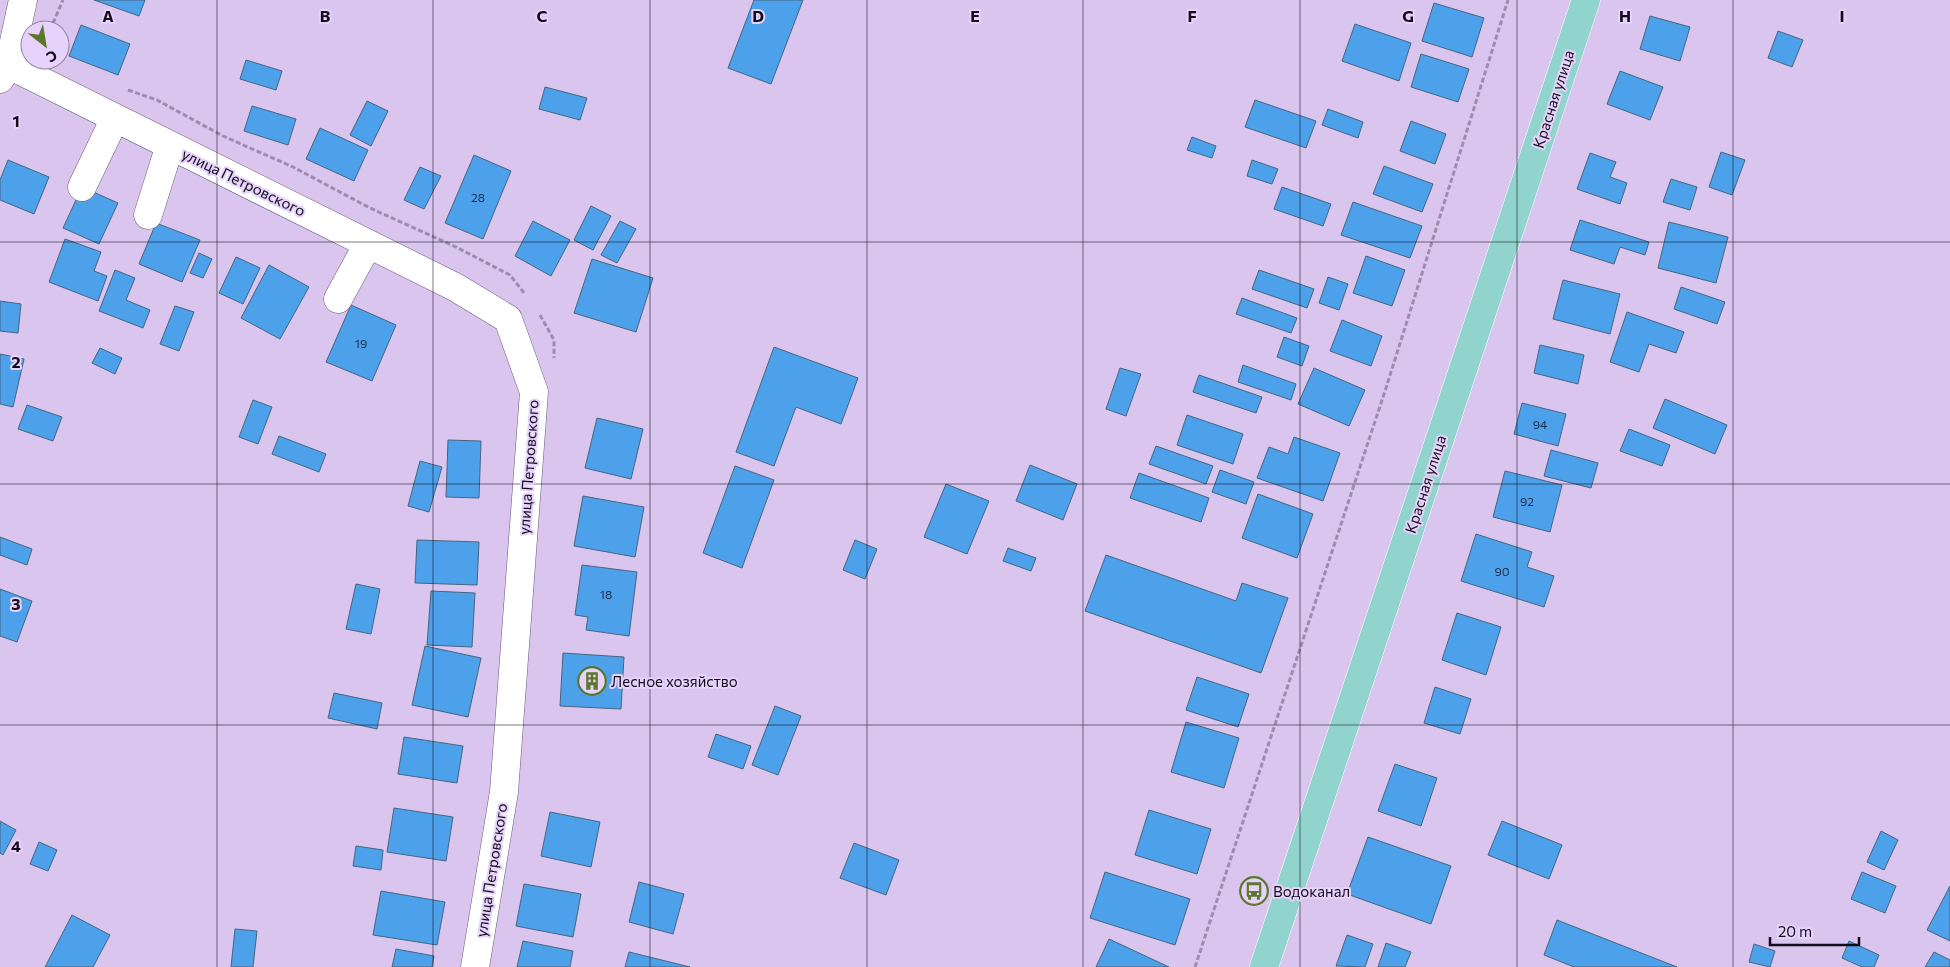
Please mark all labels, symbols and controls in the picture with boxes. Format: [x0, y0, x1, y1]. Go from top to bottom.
text: A [102, 6, 114, 25]
text: B [320, 6, 331, 25]
text: C [537, 6, 548, 25]
text: D [752, 6, 764, 25]
text: E [970, 6, 980, 25]
text: F [1187, 6, 1197, 25]
text: G [1402, 6, 1414, 25]
text: H [1619, 6, 1631, 25]
text: I [1839, 6, 1845, 25]
north arrow [20, 20, 70, 70]
text: С [43, 47, 60, 66]
street label: Красная улица [1529, 48, 1577, 150]
text: 1 [12, 111, 20, 130]
street label: улица Петровского [179, 144, 309, 220]
house number: 28 [471, 190, 485, 204]
house number: 19 [355, 336, 367, 350]
text: 2 [11, 352, 21, 371]
street label: улица Петровского [514, 399, 542, 535]
house number: 94 [1533, 417, 1547, 431]
street label: Красная улица [1401, 433, 1449, 535]
house number: 92 [1520, 494, 1534, 508]
house number: 90 [1494, 564, 1510, 578]
house number: 18 [600, 587, 612, 601]
text: 3 [11, 594, 21, 613]
building icon: Лесное хозяйство [577, 666, 607, 696]
place label: Лесное хозяйство [611, 672, 738, 690]
street label: улица Петровского [472, 802, 510, 938]
text: 4 [11, 836, 21, 855]
bus stop icon: Водоканал [1239, 876, 1269, 906]
place label: Водоканал [1273, 882, 1350, 900]
scale bar [1770, 914, 1859, 946]
text: 20 m [1778, 922, 1812, 940]

